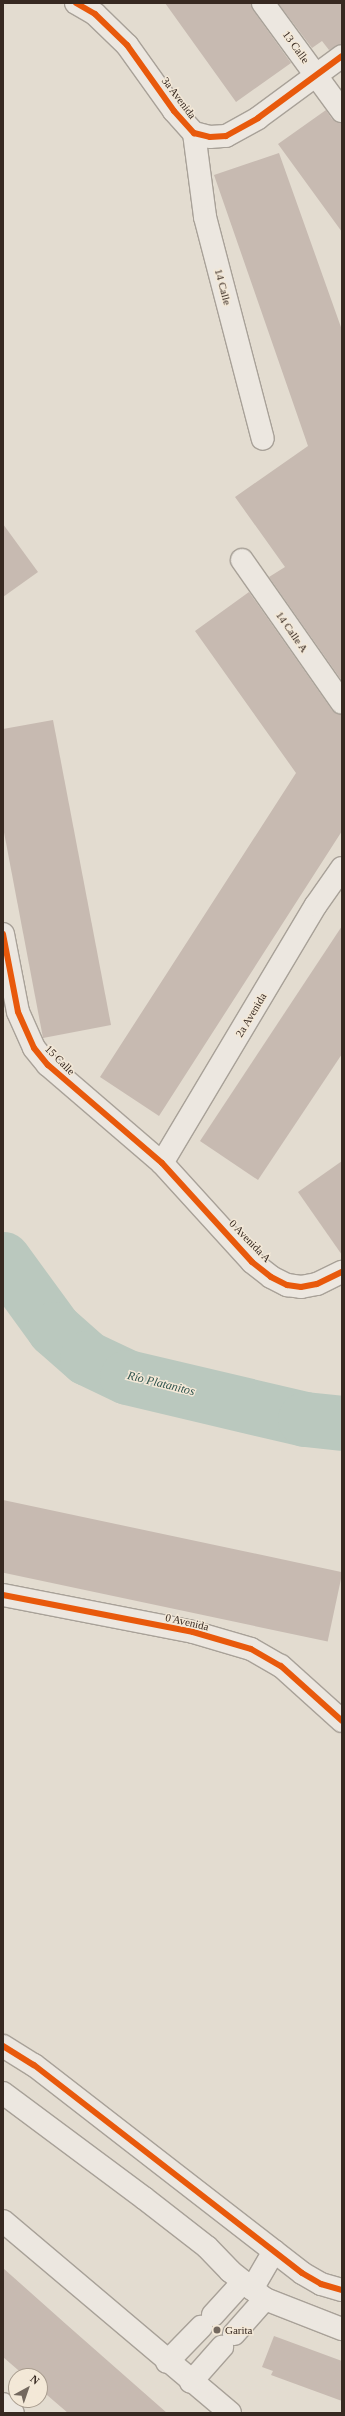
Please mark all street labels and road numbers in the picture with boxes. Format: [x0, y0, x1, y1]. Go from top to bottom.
street label: 13 Calle [280, 28, 312, 66]
street label: 3a Avenida [159, 74, 199, 122]
street label: 14 Calle [212, 267, 234, 307]
street label: 14 Calle A [273, 609, 311, 655]
street label: 2a Avenida [233, 990, 269, 1040]
street label: 15 Calle [42, 1042, 78, 1078]
street label: 0 Avenida A [226, 1216, 274, 1266]
street label: 0 Avenida [164, 1611, 210, 1633]

